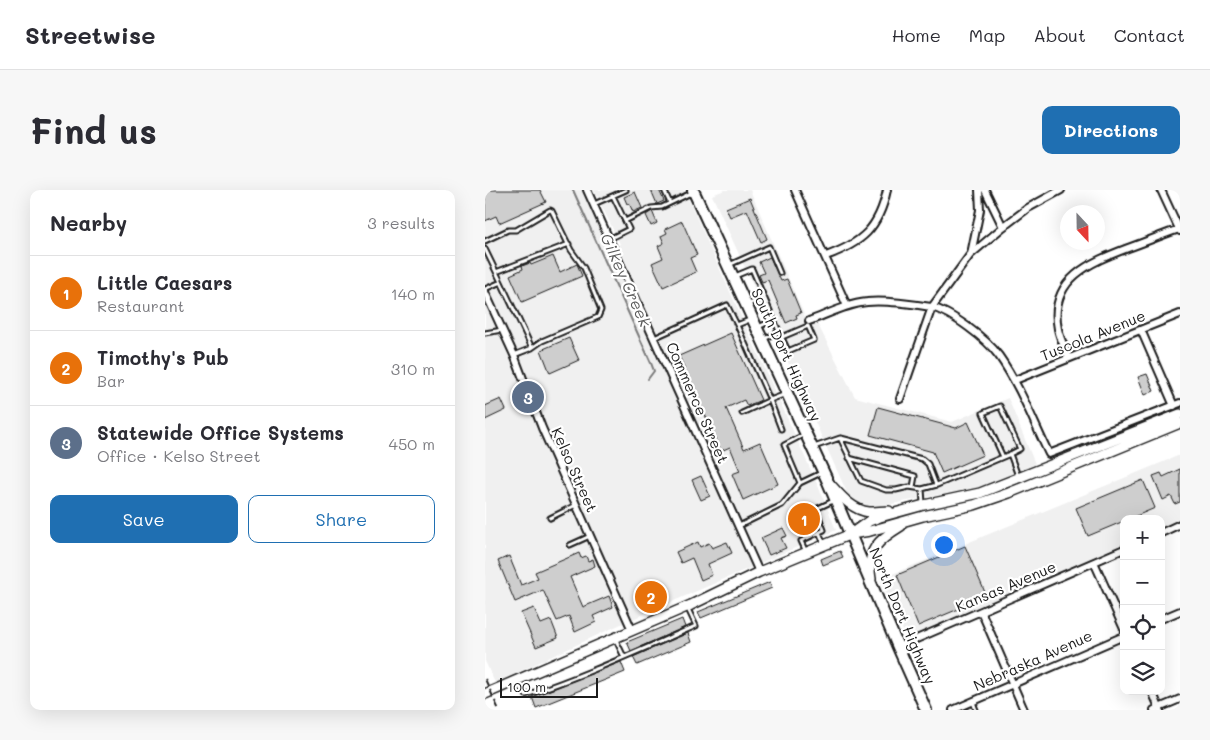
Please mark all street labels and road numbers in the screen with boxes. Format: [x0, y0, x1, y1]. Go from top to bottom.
street label: South Dort Highway [747, 285, 827, 425]
street label: Tuscola Avenue [1037, 305, 1148, 365]
street label: Commerce Street [662, 339, 734, 466]
street label: Kelso Street [547, 424, 603, 515]
street label: North Dort Highway [865, 544, 941, 687]
street label: Kansas Avenue [952, 556, 1059, 616]
street label: Nebraska Avenue [970, 625, 1095, 695]

